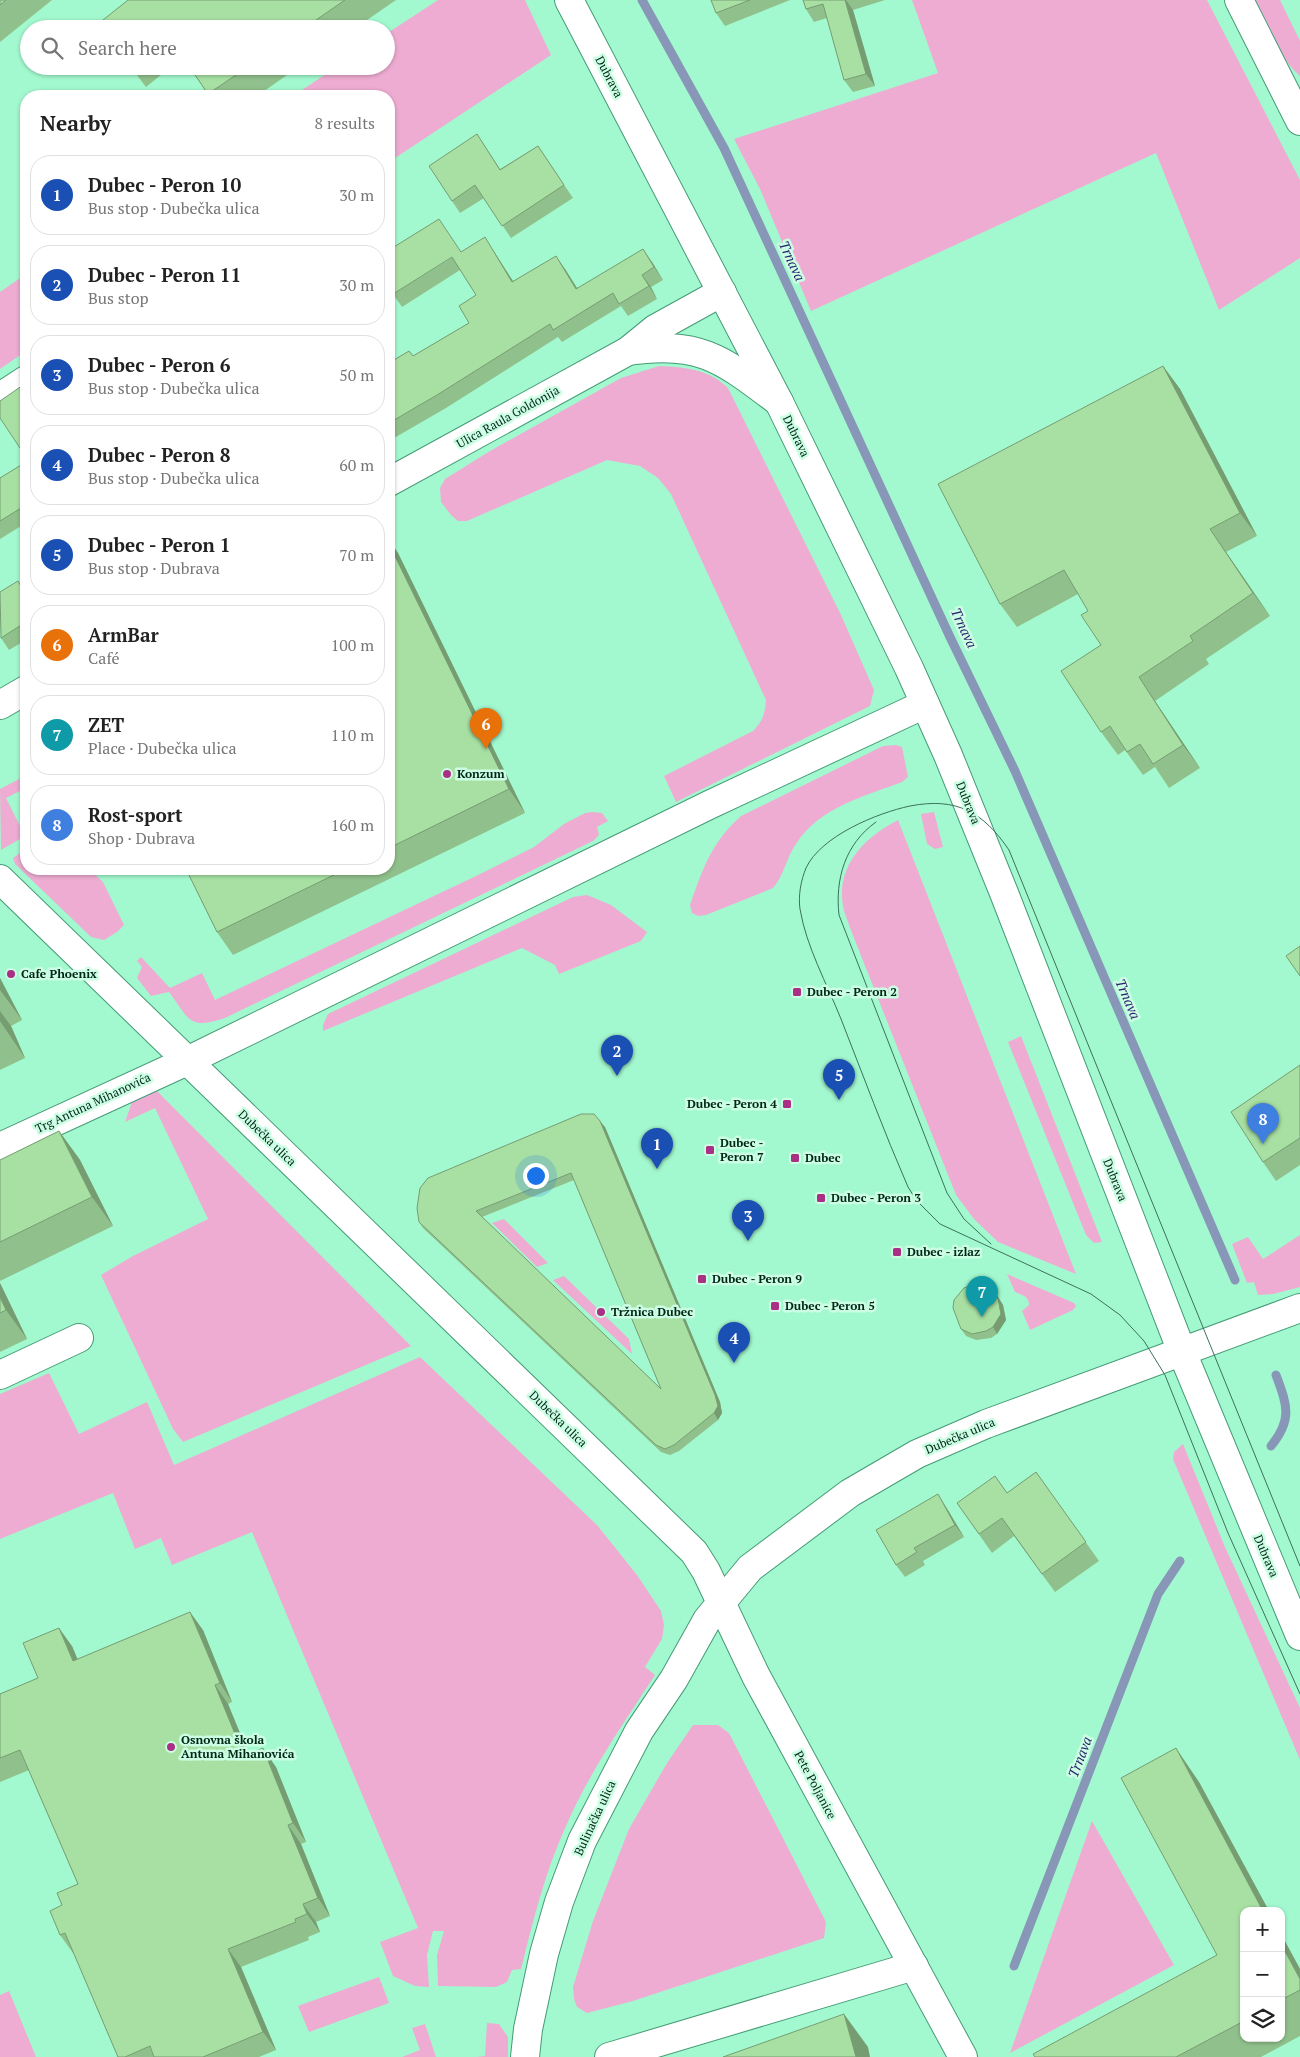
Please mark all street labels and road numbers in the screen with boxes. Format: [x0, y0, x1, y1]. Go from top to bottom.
street label: Dubrava [592, 53, 627, 100]
street label: Ulica Raula Goldonija [454, 382, 562, 451]
street label: Dubrava [780, 412, 813, 459]
street label: Dubrava [953, 779, 984, 826]
street label: Trg Antuna Mihanovića [33, 1069, 153, 1136]
street label: Dubečka ulica [235, 1106, 299, 1169]
street label: Dubrava [1100, 1156, 1131, 1203]
street label: Dubečka ulica [526, 1387, 590, 1450]
street label: Dubečka ulica [923, 1414, 997, 1457]
street label: Dubrava [1251, 1532, 1282, 1579]
street label: Pete Poljanice [791, 1748, 840, 1821]
street label: Bulinačka ulica [571, 1778, 619, 1858]

